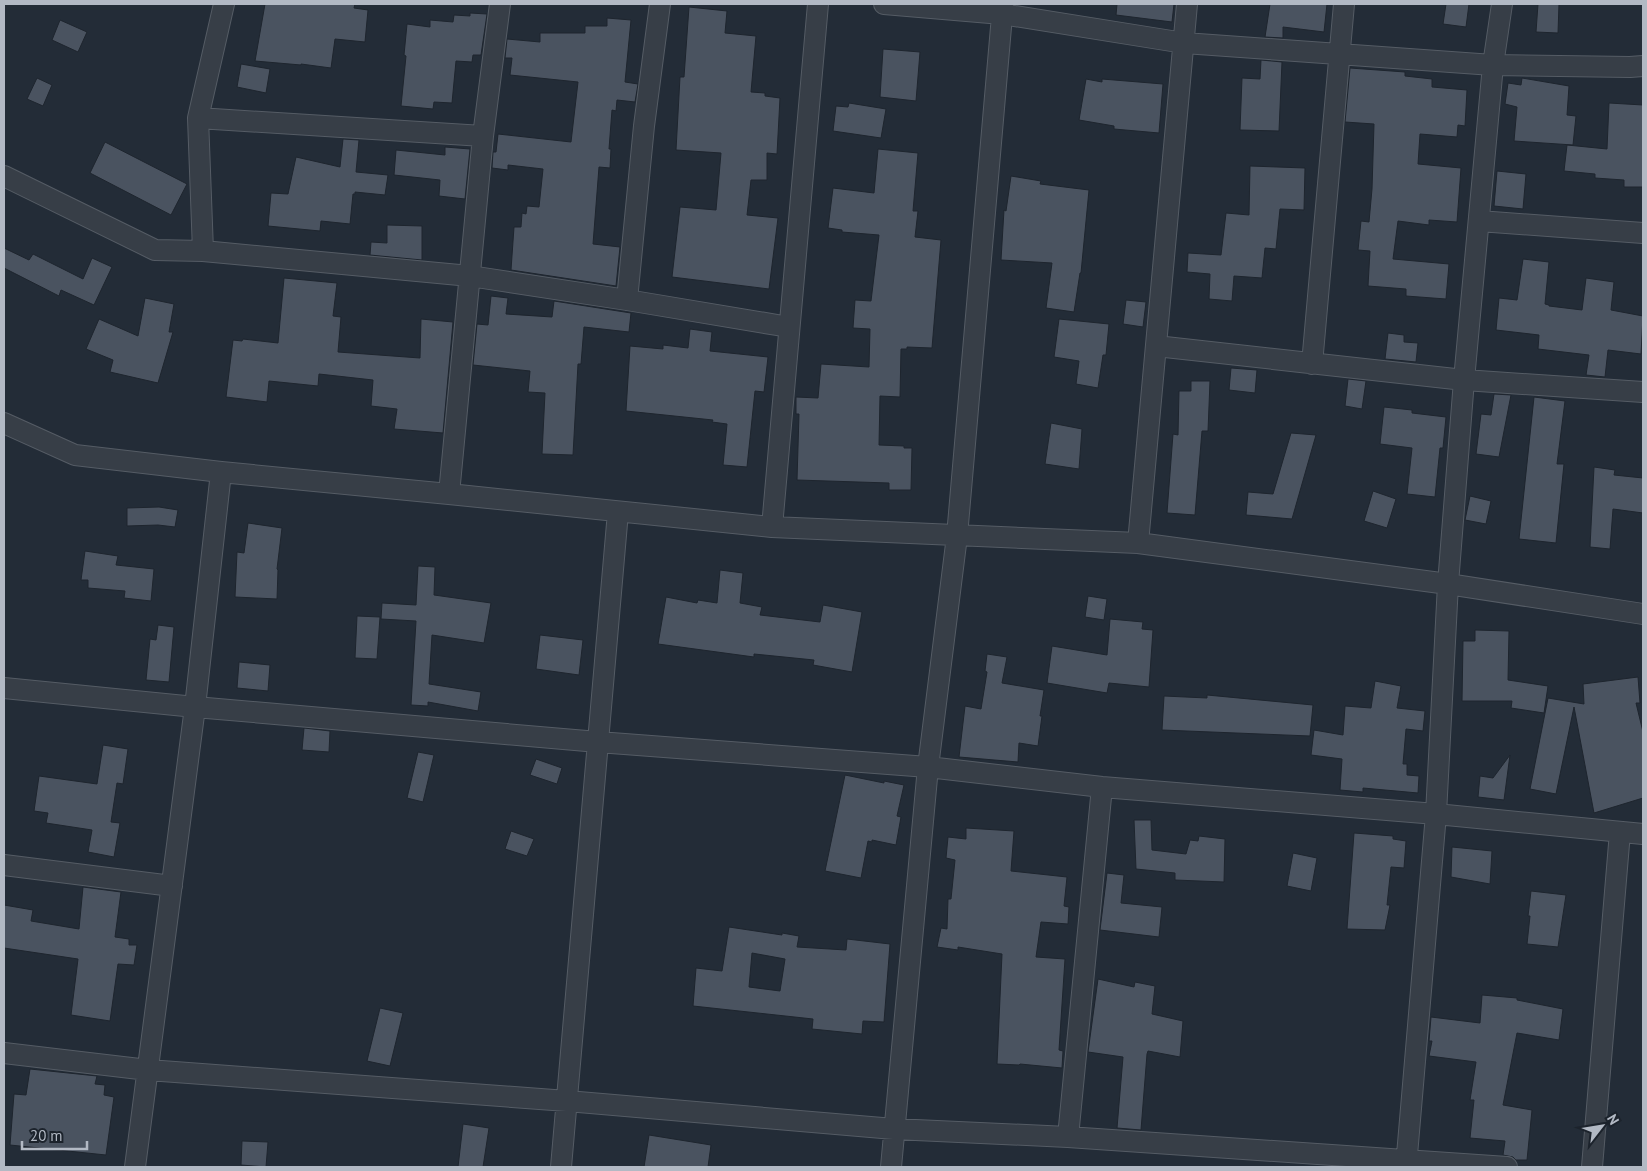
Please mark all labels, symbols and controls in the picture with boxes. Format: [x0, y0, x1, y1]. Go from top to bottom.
north arrow [1577, 1101, 1627, 1151]
text: N [1603, 1111, 1623, 1128]
scale bar [22, 1118, 88, 1150]
text: 20 m [30, 1126, 63, 1145]

